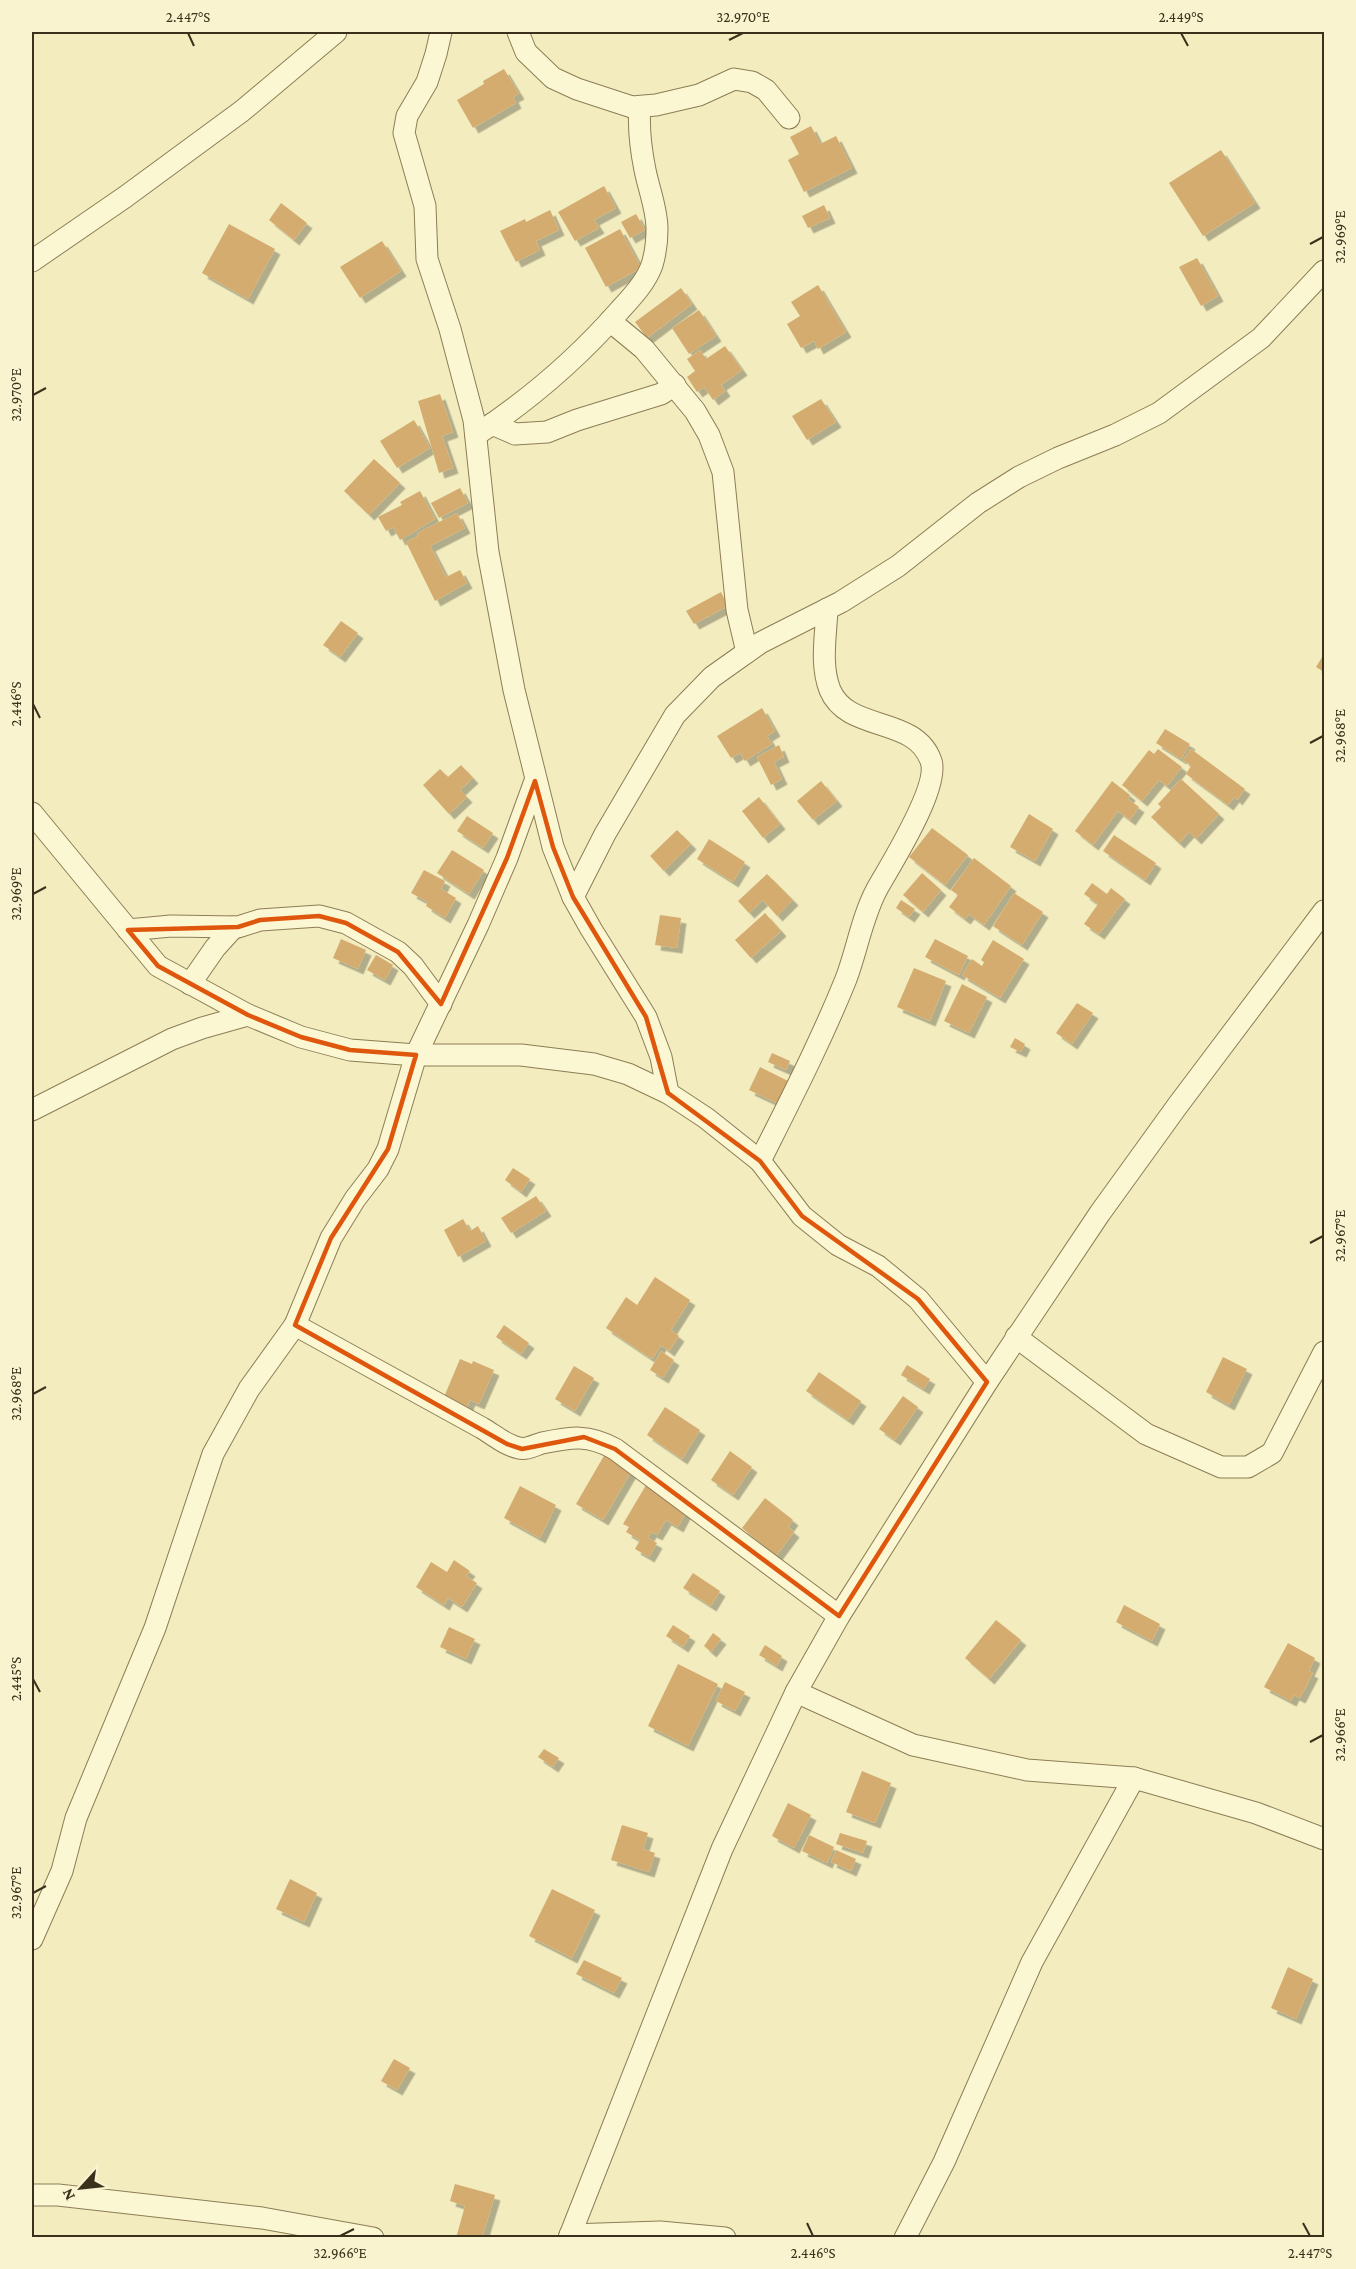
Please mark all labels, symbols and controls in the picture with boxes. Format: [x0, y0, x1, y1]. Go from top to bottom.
text: 2.447°S [166, 9, 210, 25]
text: 32.970°E [716, 9, 770, 25]
text: 2.449°S [1158, 9, 1204, 25]
text: 32.969°E [1332, 210, 1348, 264]
text: 32.970°E [8, 368, 24, 422]
text: 2.446°S [8, 682, 24, 726]
text: 32.968°E [1332, 709, 1348, 763]
text: 32.969°E [8, 867, 24, 921]
text: 32.967°E [1332, 1210, 1348, 1262]
text: 32.968°E [8, 1367, 24, 1421]
text: 2.445°S [8, 1657, 24, 1701]
text: 32.966°E [1332, 1708, 1348, 1762]
text: 32.967°E [8, 1867, 24, 1919]
north arrow [51, 2158, 111, 2218]
text: N [58, 2186, 78, 2203]
text: 32.966°E [313, 2245, 367, 2261]
text: 2.446°S [791, 2245, 835, 2261]
text: 2.447°S [1288, 2245, 1332, 2261]

